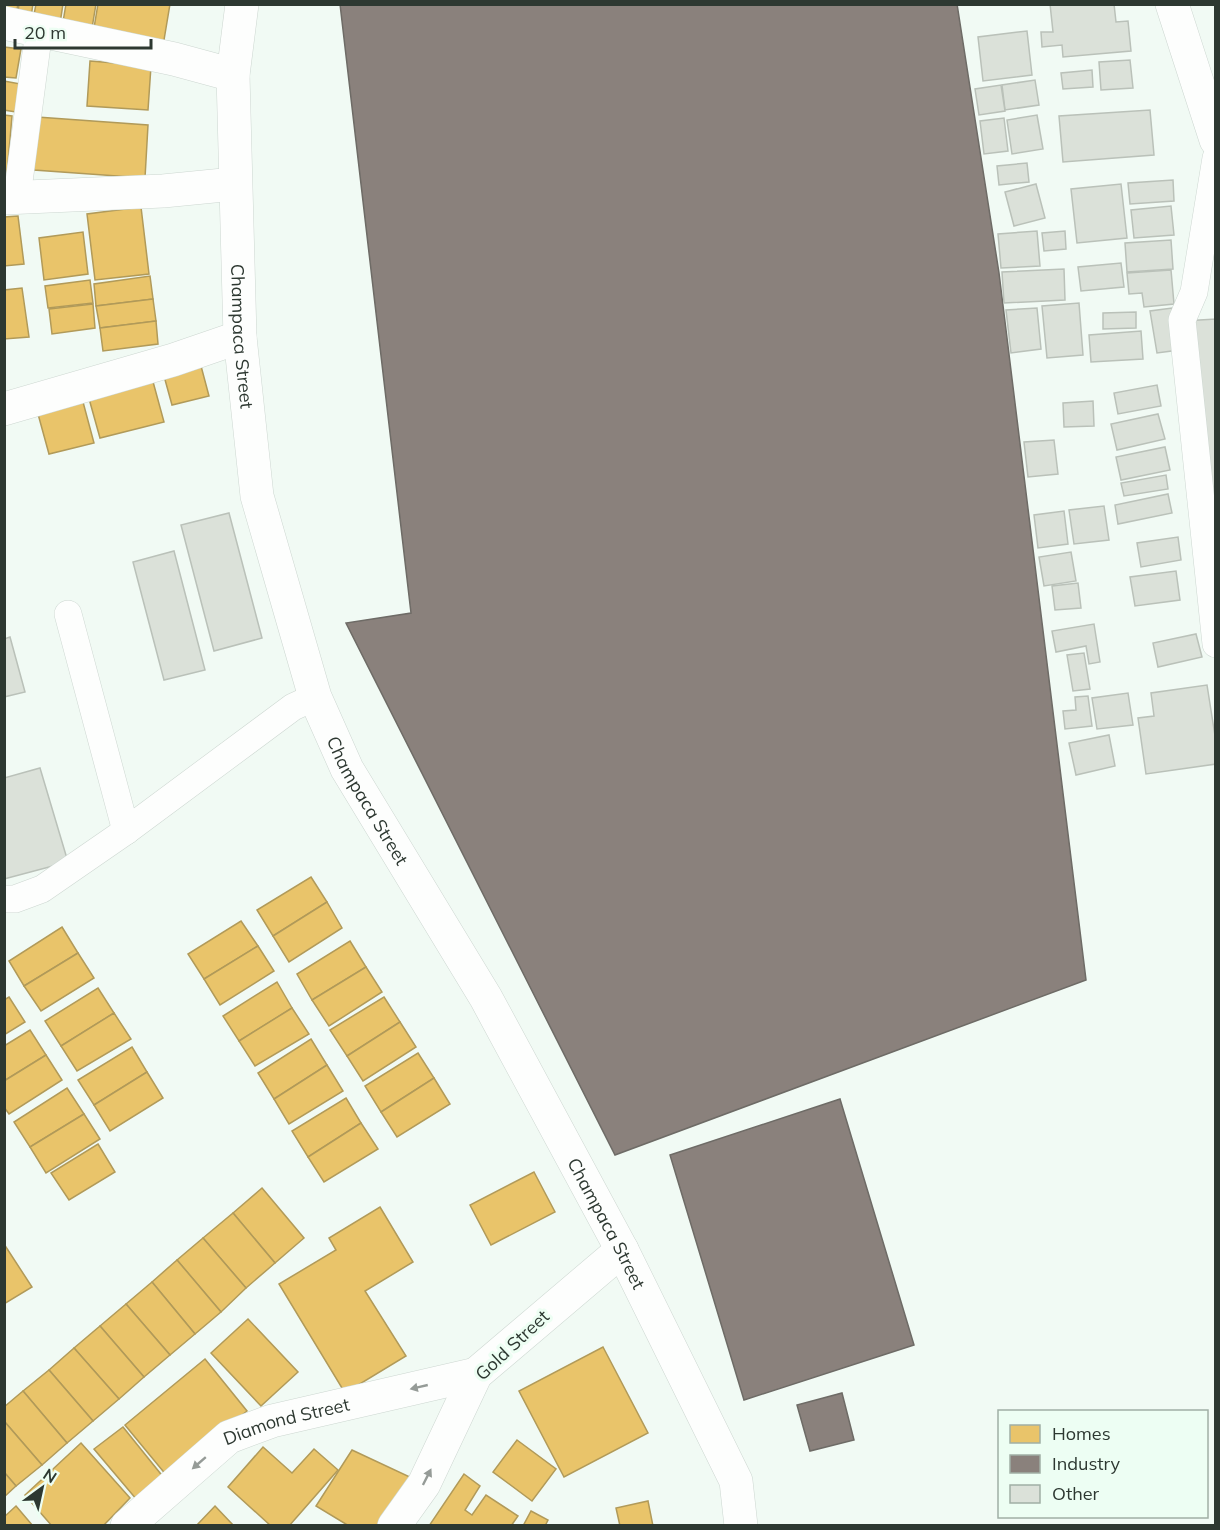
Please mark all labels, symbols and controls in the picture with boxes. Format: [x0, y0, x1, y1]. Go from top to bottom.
scale bar [15, 12, 152, 50]
text: 20 m [24, 21, 66, 44]
street label: Champaca Street [227, 263, 259, 410]
street label: Champaca Street [322, 732, 414, 869]
street label: Champaca Street [563, 1153, 651, 1293]
street label: Gold Street [470, 1305, 554, 1385]
one-way arrow [410, 1383, 429, 1393]
street label: Diamond Street [220, 1392, 352, 1450]
legend [998, 1410, 1208, 1518]
text: Homes [1052, 1422, 1111, 1445]
text: Industry [1052, 1452, 1121, 1475]
one-way arrow [192, 1456, 207, 1469]
north arrow [12, 1458, 72, 1518]
text: N [40, 1464, 61, 1487]
one-way arrow [422, 1469, 432, 1486]
text: Other [1052, 1482, 1100, 1505]

